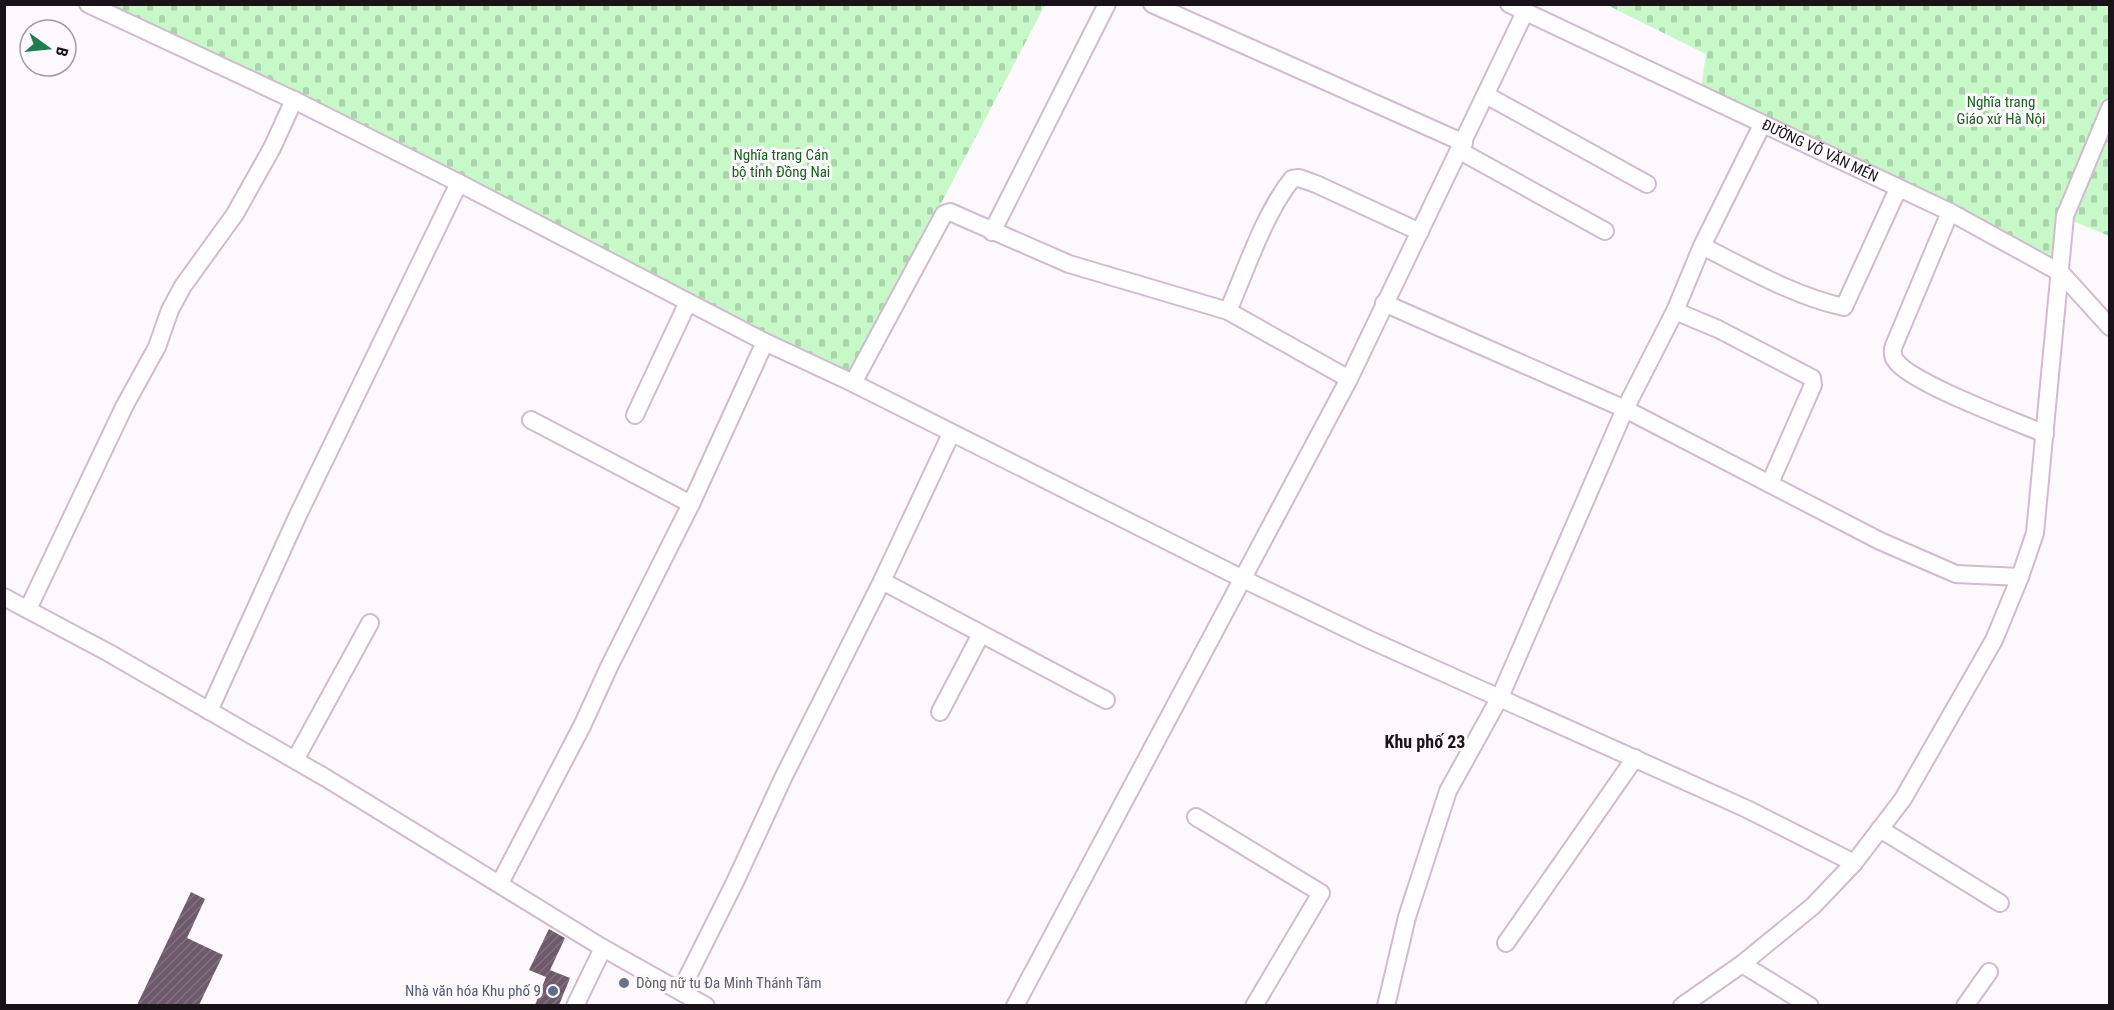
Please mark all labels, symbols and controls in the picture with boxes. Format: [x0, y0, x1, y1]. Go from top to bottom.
north arrow [18, 18, 78, 78]
text: B [52, 45, 72, 59]
park label: Nghĩa trang Giáo xứ Hà Nội [1957, 93, 2045, 128]
street label: ĐƯỜNG VÕ VĂN MÉN [1759, 116, 1881, 186]
park label: Nghĩa trang Cán bộ tỉnh Đồng Nai [732, 146, 830, 181]
district label: Khu phố 23 [1385, 731, 1465, 752]
place label: Dòng nữ tu Đa Minh Thánh Tâm [636, 974, 821, 992]
marker: Dòng nữ tu Đa Minh Thánh Tâm [617, 976, 631, 990]
place label: Nhà văn hóa Khu phố 9 [405, 982, 541, 1000]
marker: Nhà văn hóa Khu phố 9 [546, 984, 560, 998]

